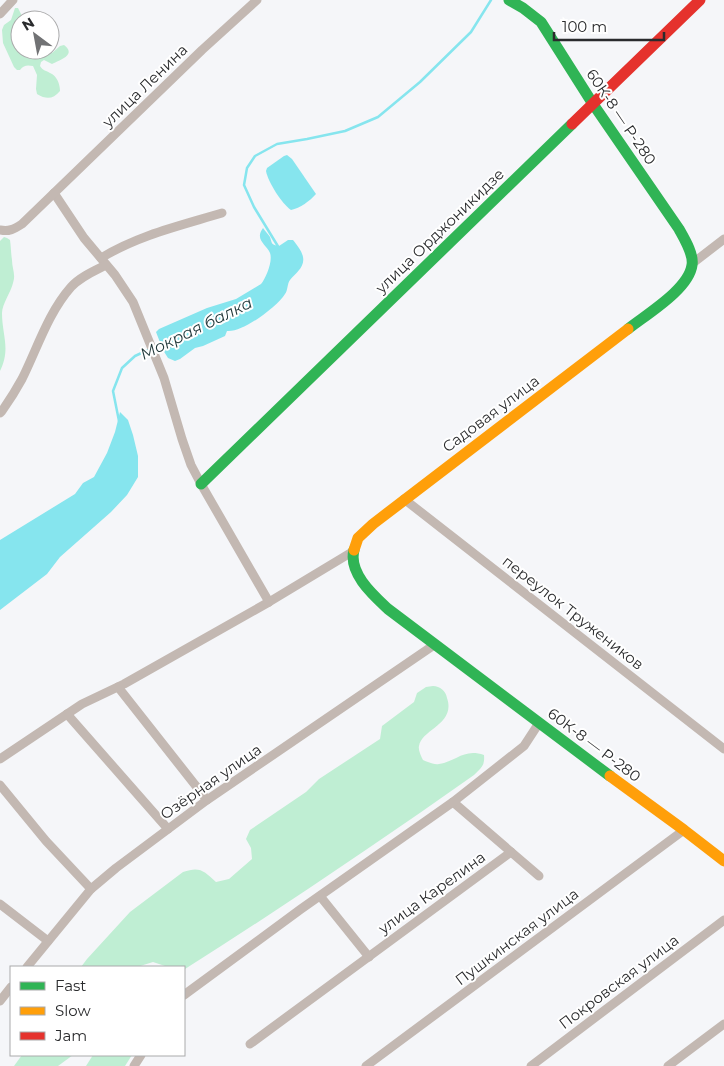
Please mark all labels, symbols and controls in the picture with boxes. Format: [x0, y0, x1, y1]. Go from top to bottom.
north arrow [10, 10, 60, 60]
scale bar [554, 10, 664, 42]
text: N [19, 13, 38, 35]
text: 100 m [562, 17, 607, 36]
street label: улица Ленина [97, 40, 191, 132]
street label: 60К-8 — Р-280 [582, 65, 661, 168]
street label: улица Орджоникидзе [371, 164, 508, 298]
water label: Мокрая балка [137, 293, 256, 364]
street label: Садовая улица [439, 371, 543, 456]
street label: переулок Тружеников [499, 551, 648, 674]
street label: 60К-8 — Р-280 [544, 703, 645, 786]
street label: Озёрная улица [156, 740, 265, 824]
street label: улица Карелина [374, 847, 489, 938]
street label: Пушкинская улица [451, 884, 582, 989]
street label: Покровская улица [555, 930, 682, 1033]
legend [10, 966, 185, 1056]
text: Fast [55, 976, 86, 995]
text: Slow [55, 1001, 91, 1020]
text: Jam [54, 1026, 87, 1045]

